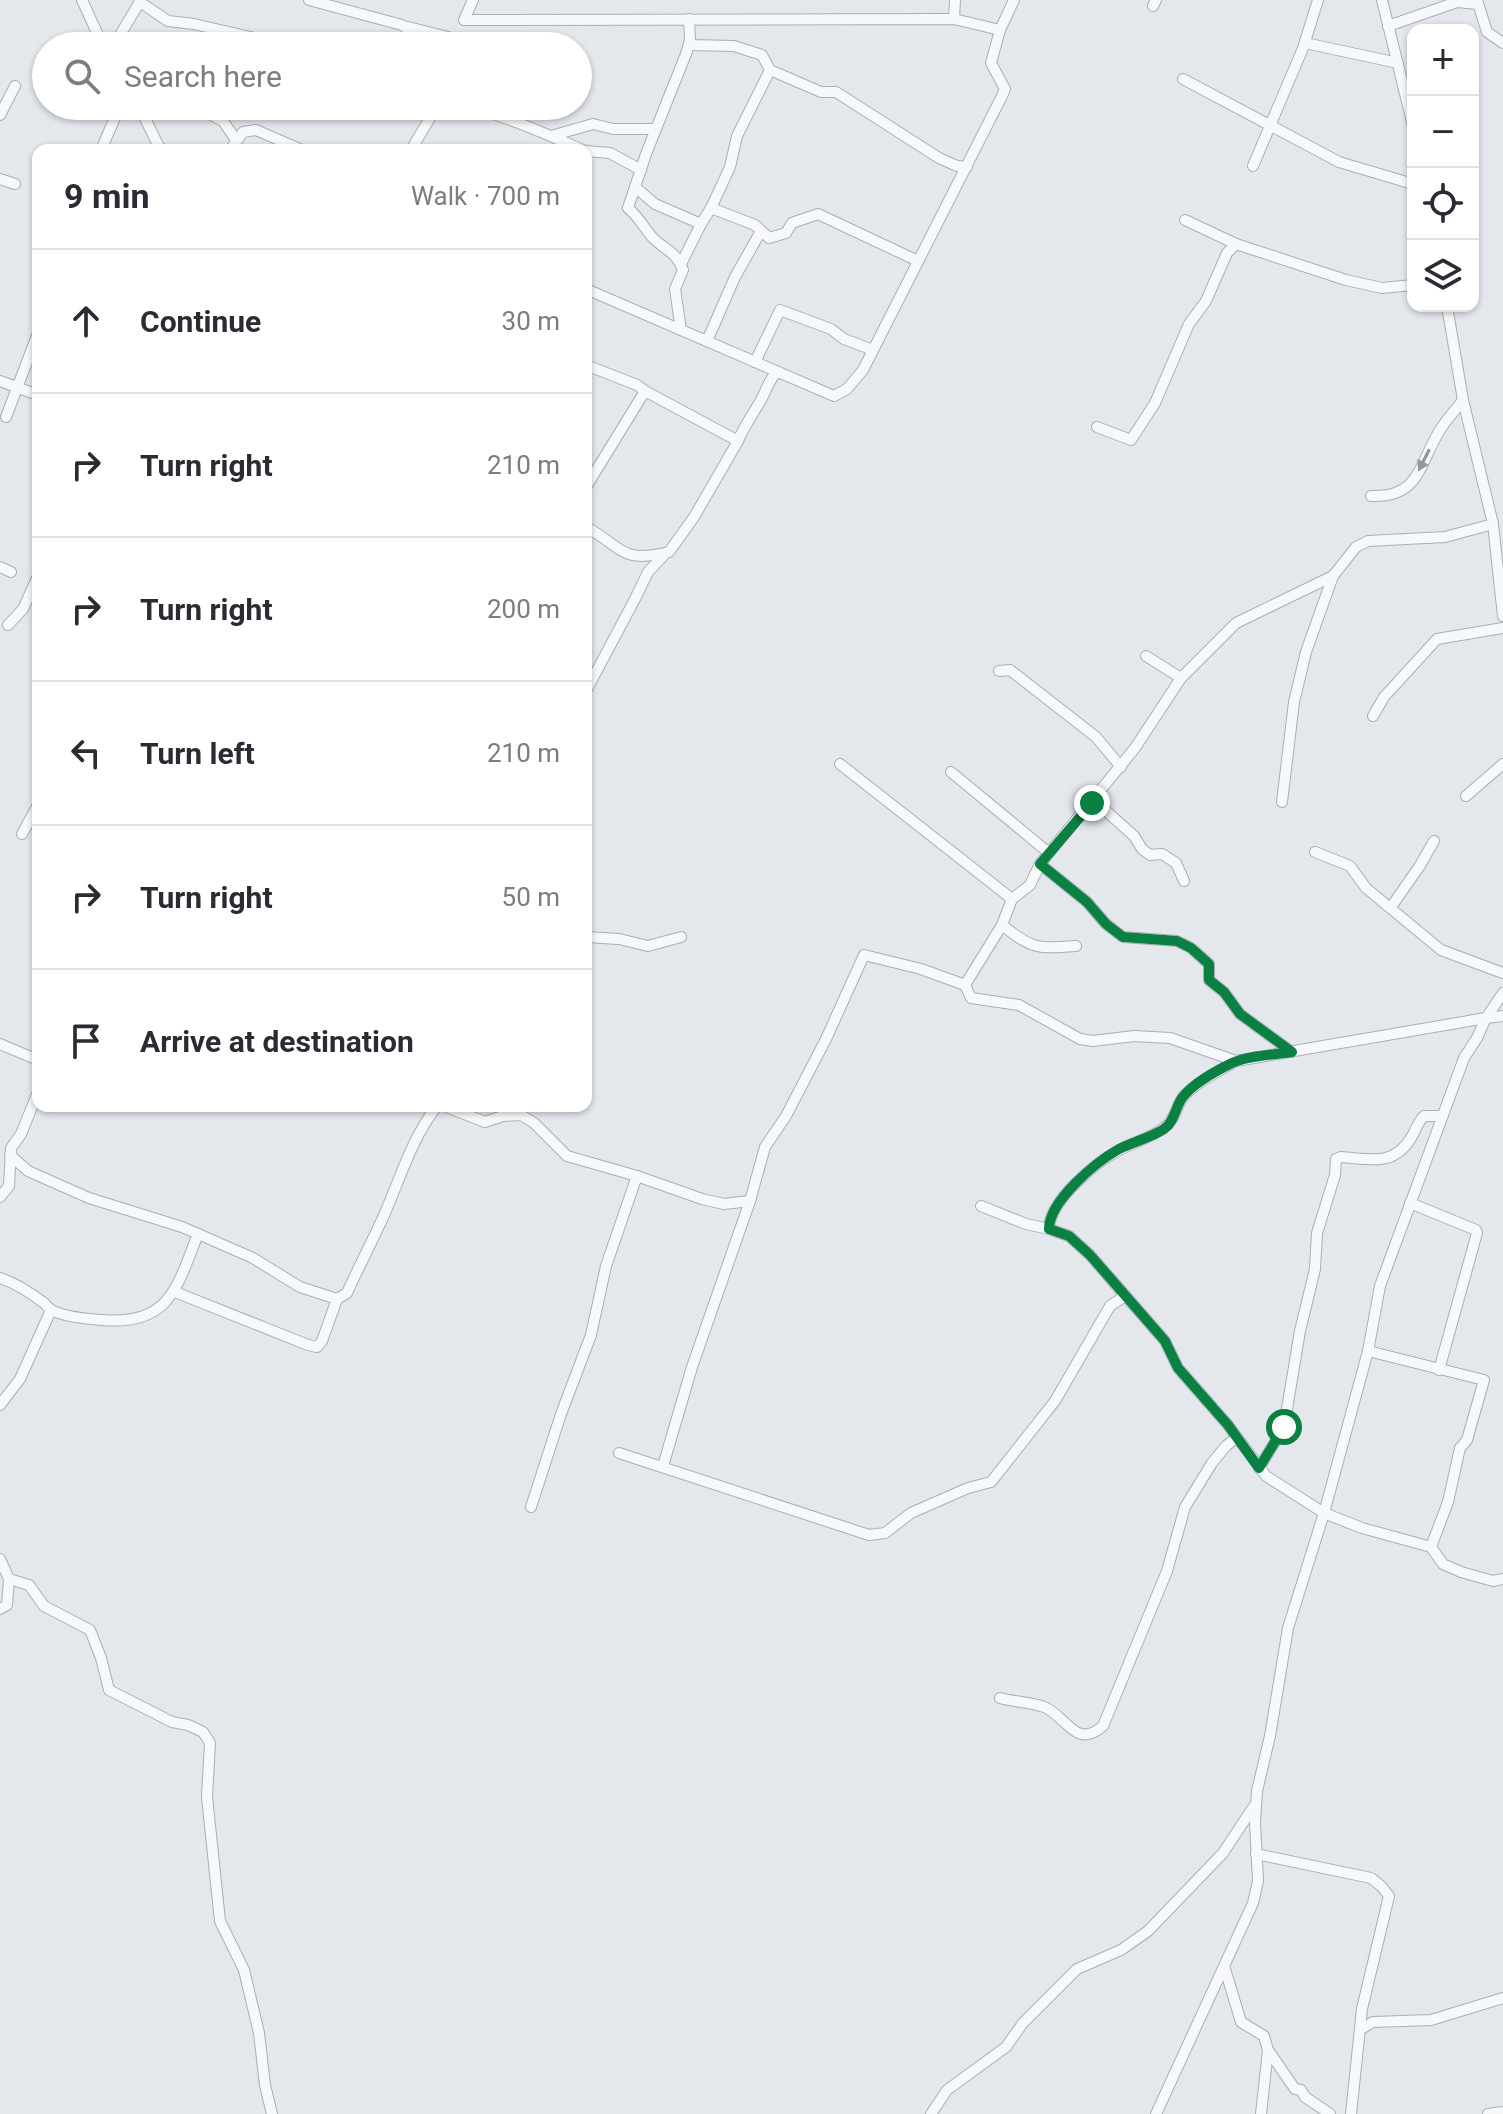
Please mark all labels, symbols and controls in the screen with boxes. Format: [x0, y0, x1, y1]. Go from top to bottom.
map controls [1407, 24, 1479, 312]
button: + [1407, 24, 1479, 96]
search box [32, 32, 592, 120]
icon: search [60, 54, 104, 98]
text: Search here [124, 59, 282, 94]
button: − [1407, 96, 1479, 168]
button: locate [1407, 168, 1479, 240]
text: 9 min [64, 176, 149, 216]
text: Walk · 700 m [411, 181, 560, 211]
button: layers [1407, 240, 1479, 312]
icon: ahead [64, 299, 108, 343]
text: Continue [140, 304, 261, 339]
text: 30 m [502, 306, 560, 336]
icon: right [64, 443, 108, 487]
text: Turn right [140, 448, 273, 483]
one-way arrow [1418, 449, 1432, 471]
text: 210 m [487, 450, 560, 480]
icon: right [64, 587, 108, 631]
text: Turn right [140, 592, 273, 627]
text: 200 m [487, 594, 560, 624]
icon: left [64, 731, 108, 775]
text: Turn left [140, 736, 255, 771]
text: 210 m [487, 738, 560, 768]
route end [1074, 785, 1110, 821]
icon: right [64, 875, 108, 919]
text: Turn right [140, 880, 273, 915]
text: 50 m [502, 882, 560, 912]
icon: arrive [64, 1019, 108, 1063]
text: Arrive at destination [140, 1024, 414, 1059]
route start [1266, 1409, 1302, 1445]

